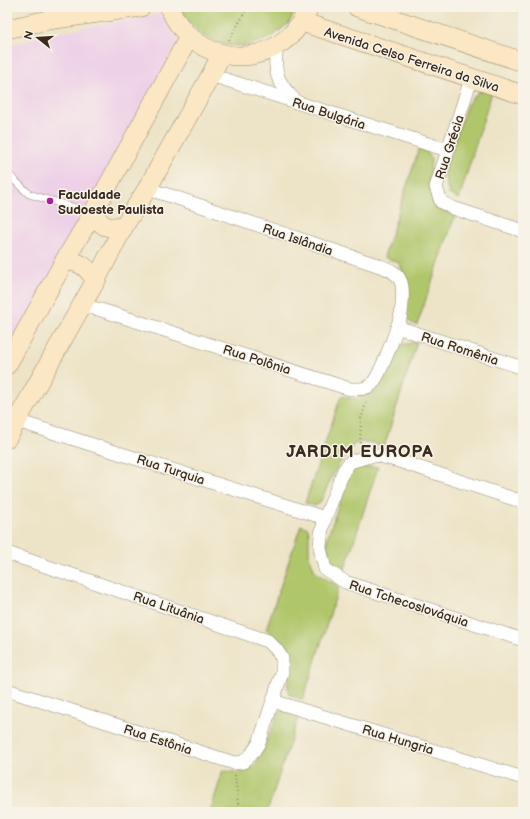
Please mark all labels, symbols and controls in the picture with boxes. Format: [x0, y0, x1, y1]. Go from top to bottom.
north arrow [18, 18, 58, 58]
street label: Avenida Celso Ferreira da Silva [322, 24, 501, 96]
text: N [21, 29, 36, 41]
street label: Rua Bulgária [290, 95, 367, 133]
street label: Rua Grécia [432, 113, 468, 181]
place label: Faculdade Sudoeste Paulista [58, 187, 164, 218]
marker: Faculdade Sudoeste Paulista [45, 196, 55, 206]
street label: Rua Islândia [260, 220, 335, 259]
street label: Rua Romênia [419, 329, 500, 369]
street label: Rua Polônia [221, 341, 293, 378]
district label: JARDIM EUROPA [286, 442, 434, 462]
street label: Rua Turquia [135, 451, 207, 488]
street label: Rua Tchecoslováquia [347, 577, 470, 631]
street label: Rua Lituânia [131, 588, 206, 628]
street label: Rua Estônia [121, 721, 194, 759]
street label: Rua Hungria [360, 721, 435, 758]

